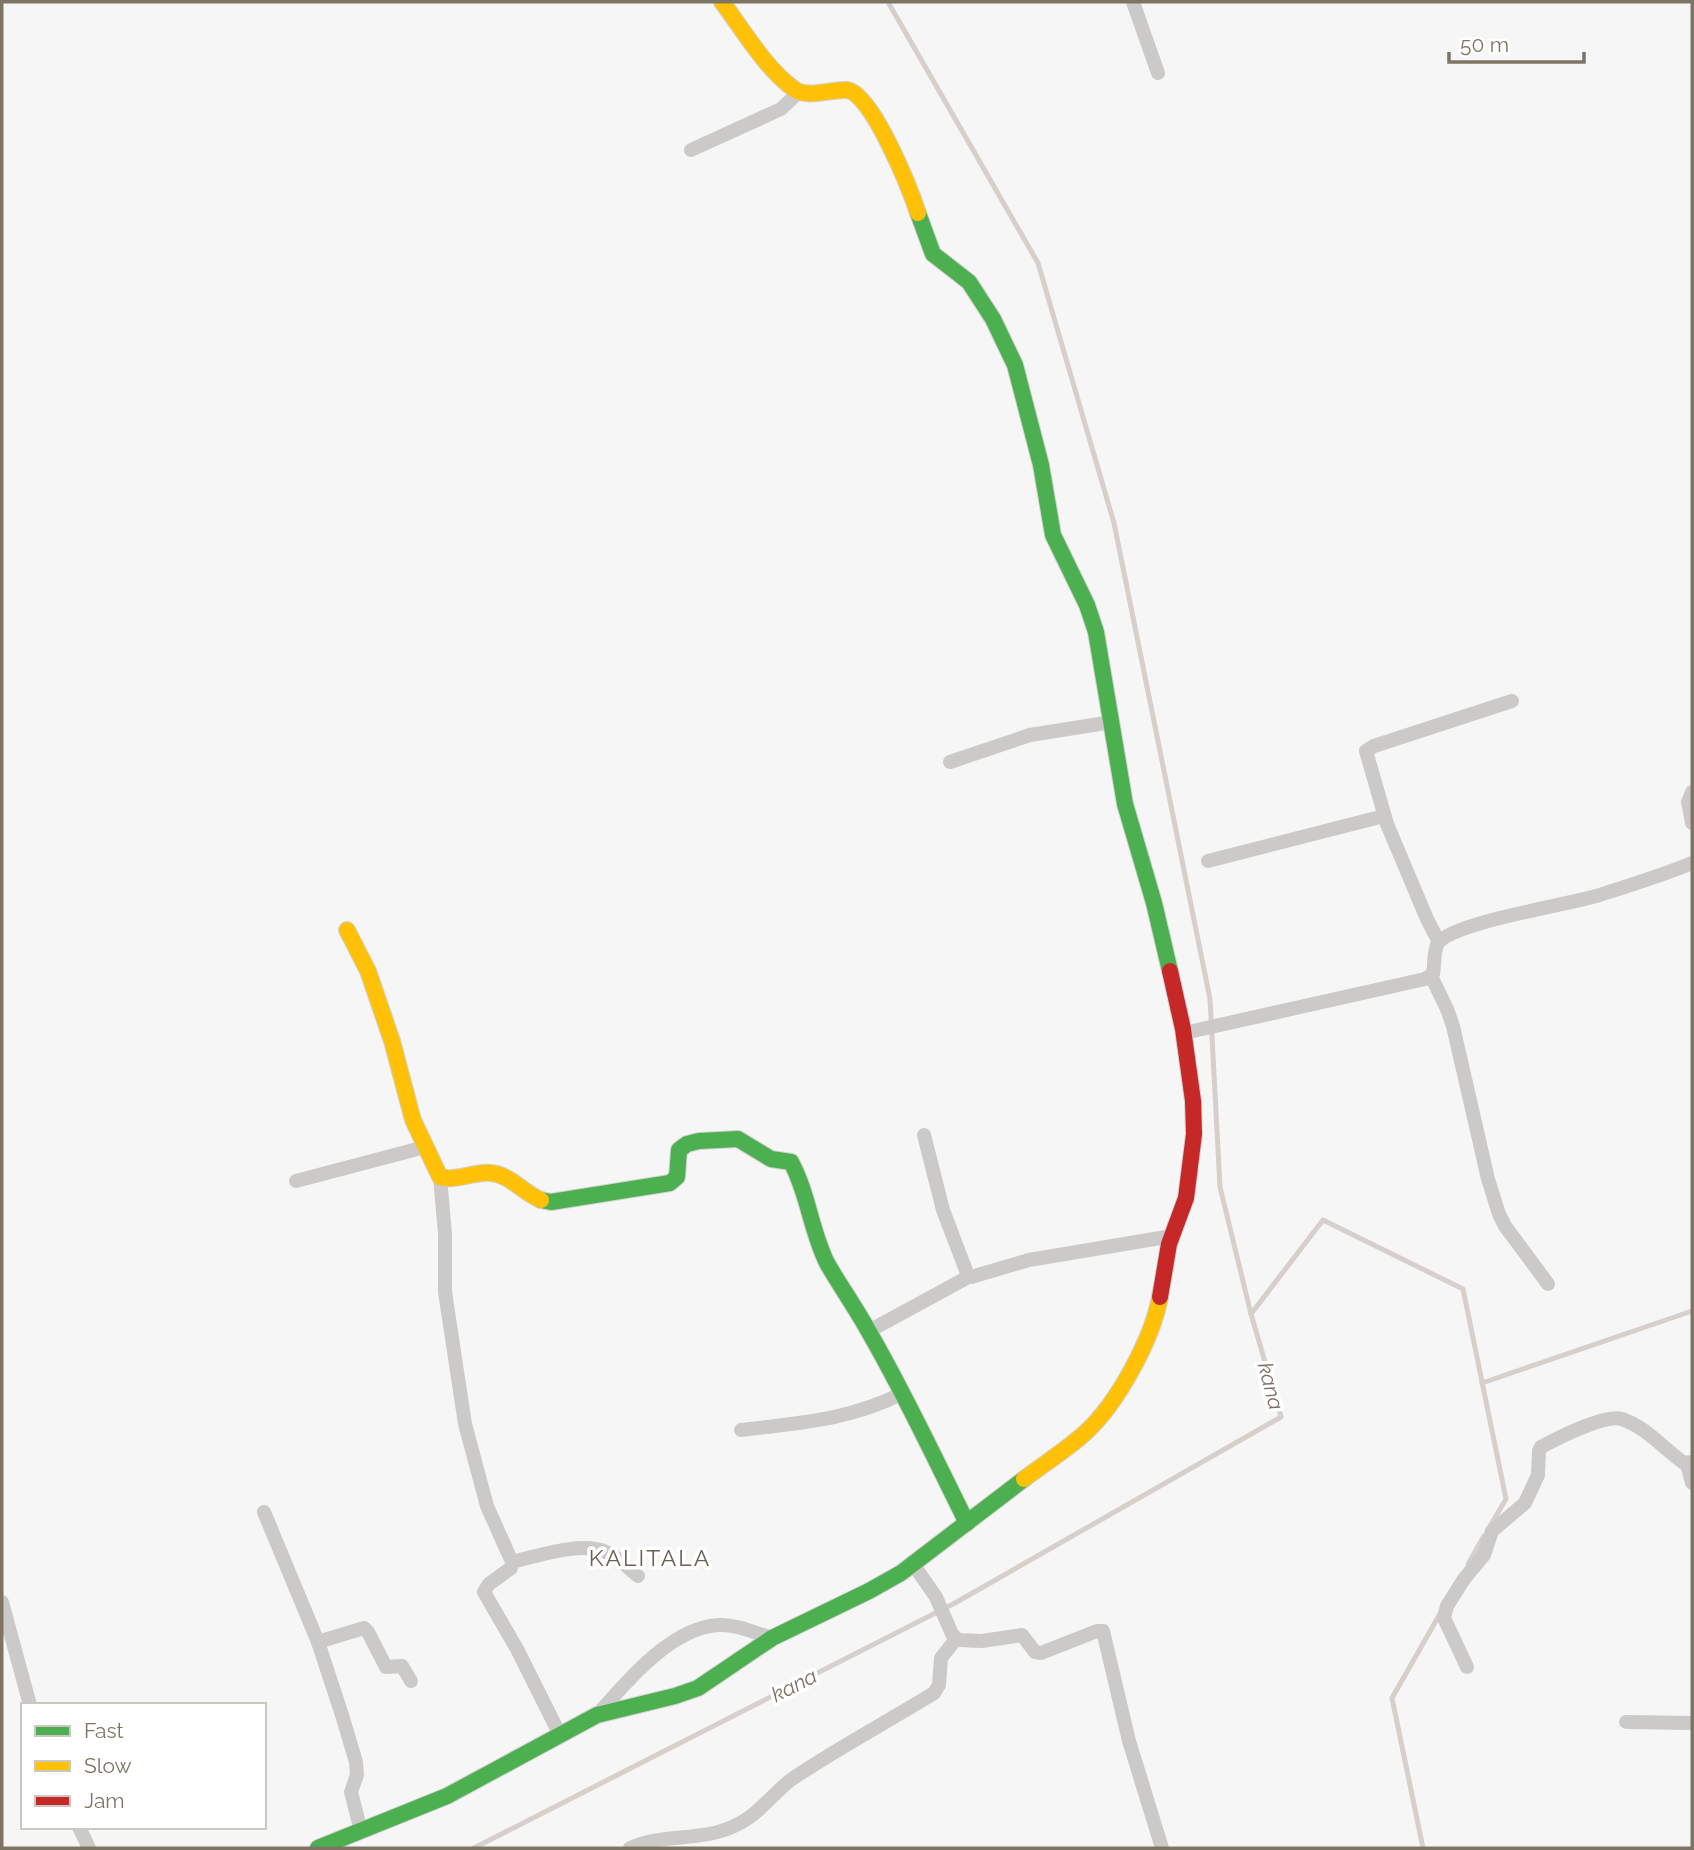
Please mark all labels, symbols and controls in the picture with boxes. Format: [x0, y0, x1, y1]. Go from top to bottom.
scale bar [1449, 21, 1584, 65]
text: 50 m [1460, 32, 1509, 57]
water label: kana [1253, 1360, 1289, 1412]
district label: KALITALA [589, 1544, 711, 1571]
water label: kana [767, 1663, 821, 1707]
legend [21, 1703, 266, 1829]
text: Fast [84, 1718, 124, 1743]
text: Slow [84, 1753, 132, 1778]
text: Jam [84, 1788, 125, 1813]

